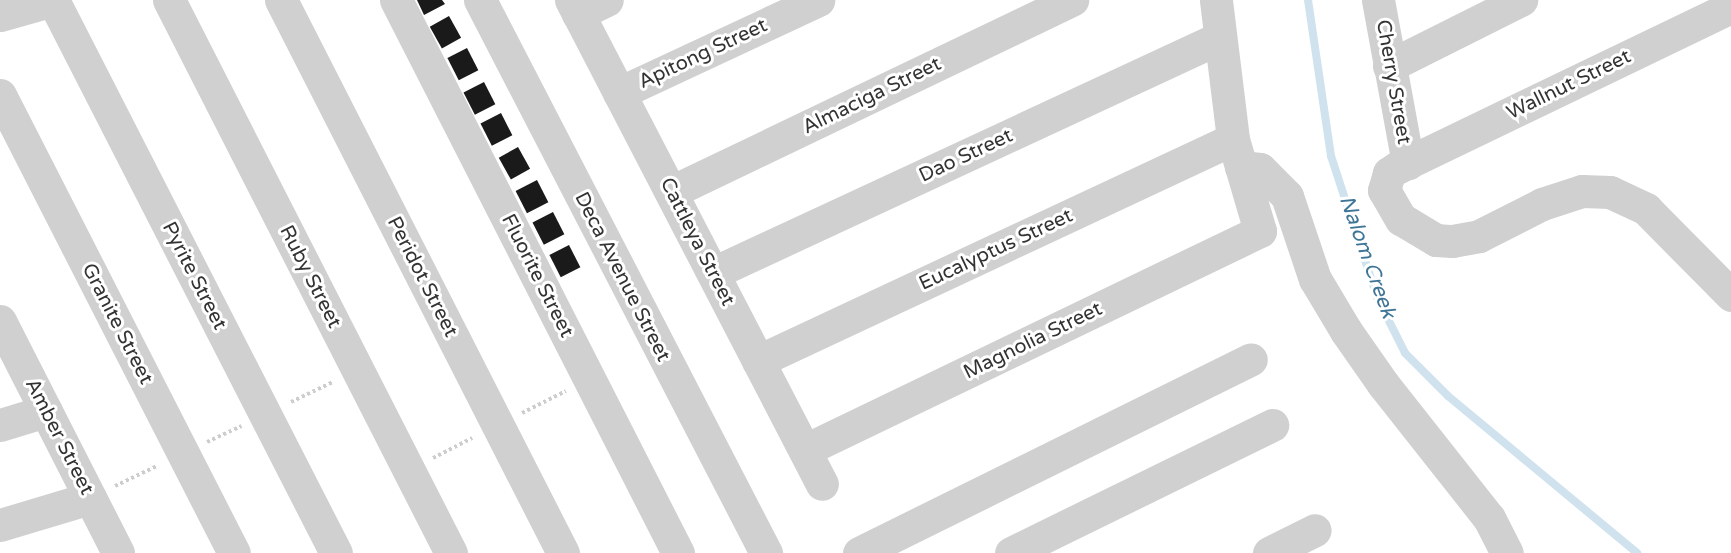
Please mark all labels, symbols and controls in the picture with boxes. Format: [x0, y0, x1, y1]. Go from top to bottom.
street label: Apitong Street [635, 14, 771, 94]
street label: Cherry Street [1370, 18, 1416, 146]
street label: Wallnut Street [1503, 45, 1635, 125]
street label: Almaciga Street [799, 52, 945, 140]
street label: Dao Street [915, 124, 1017, 188]
street label: Cattleya Street [654, 174, 740, 310]
street label: Deca Avenue Street [569, 188, 675, 366]
water label: Nalom Creek [1333, 192, 1401, 322]
street label: Eucalyptus Street [915, 204, 1077, 296]
street label: Fluorite Street [496, 210, 578, 342]
street label: Peridot Street [381, 213, 463, 341]
street label: Pyrite Street [157, 218, 231, 334]
street label: Ruby Street [274, 222, 346, 332]
street label: Granite Street [76, 260, 158, 388]
street label: Magnolia Street [960, 297, 1106, 385]
street label: Amber Street [19, 375, 99, 499]

